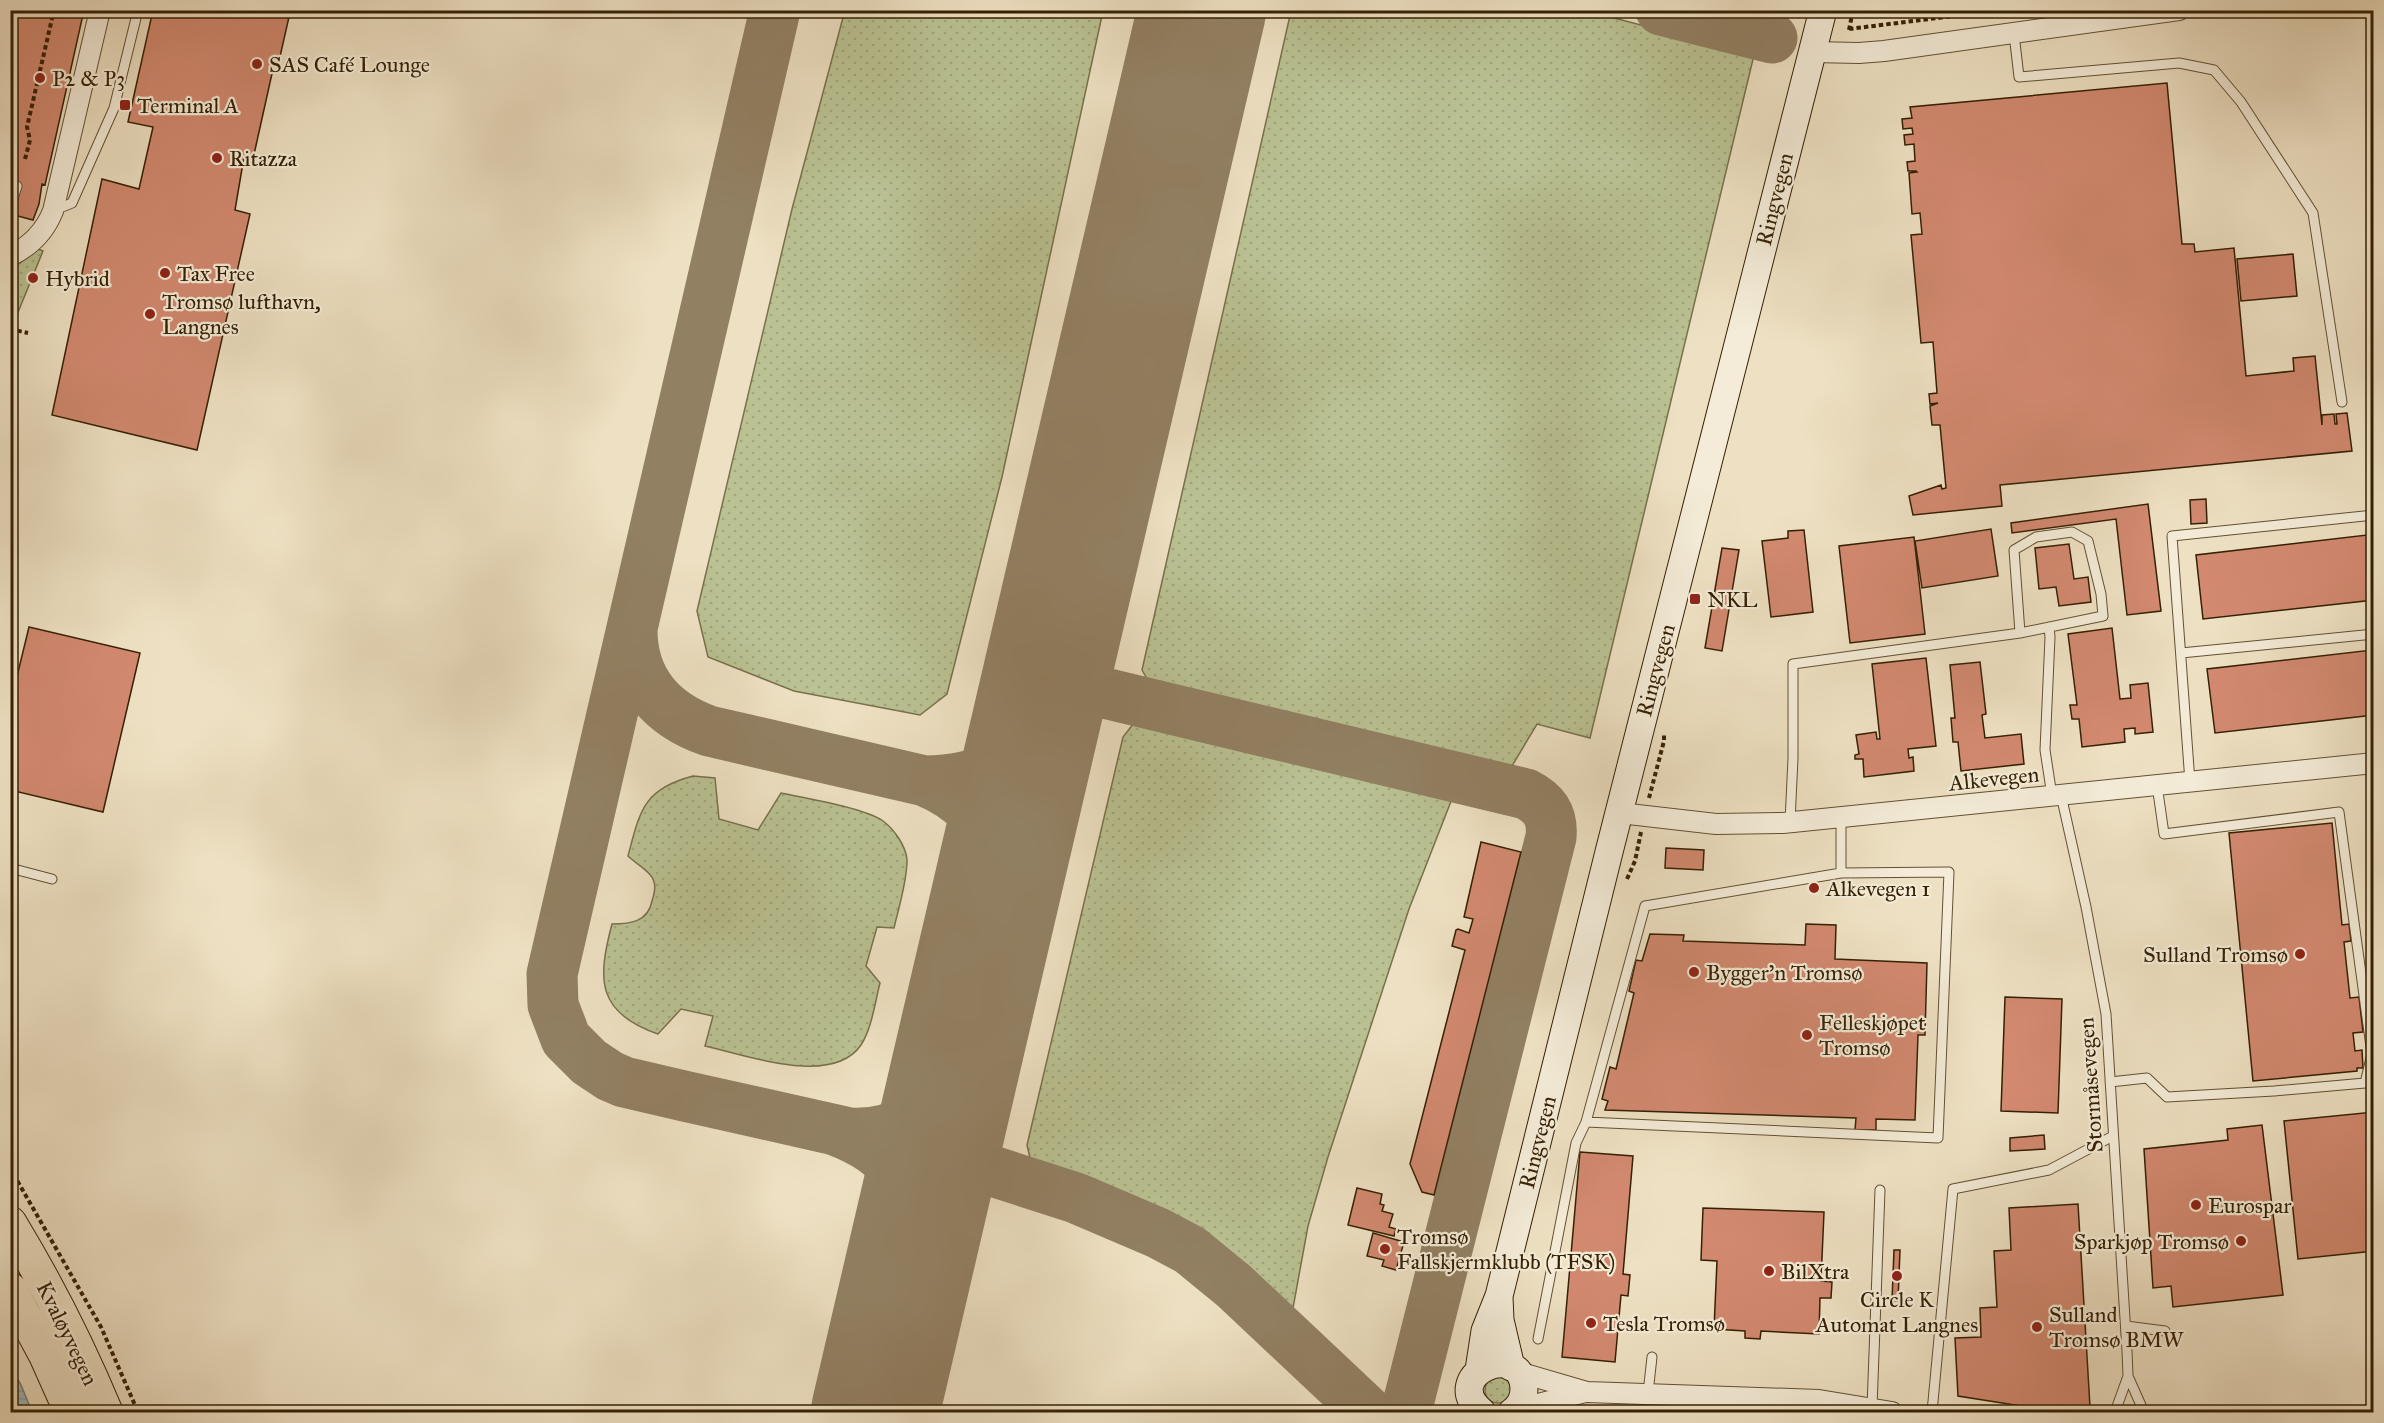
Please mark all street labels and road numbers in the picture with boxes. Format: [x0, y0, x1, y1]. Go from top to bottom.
street label: Ringvegen [1750, 150, 1799, 248]
street label: Ringvegen [1630, 621, 1681, 719]
street label: Alkevegen [1947, 760, 2041, 797]
street label: Stormåsevegen [2072, 1016, 2109, 1154]
street label: Ringvegen [1513, 1093, 1562, 1191]
street label: Kvaløyvegen [31, 1277, 104, 1390]

